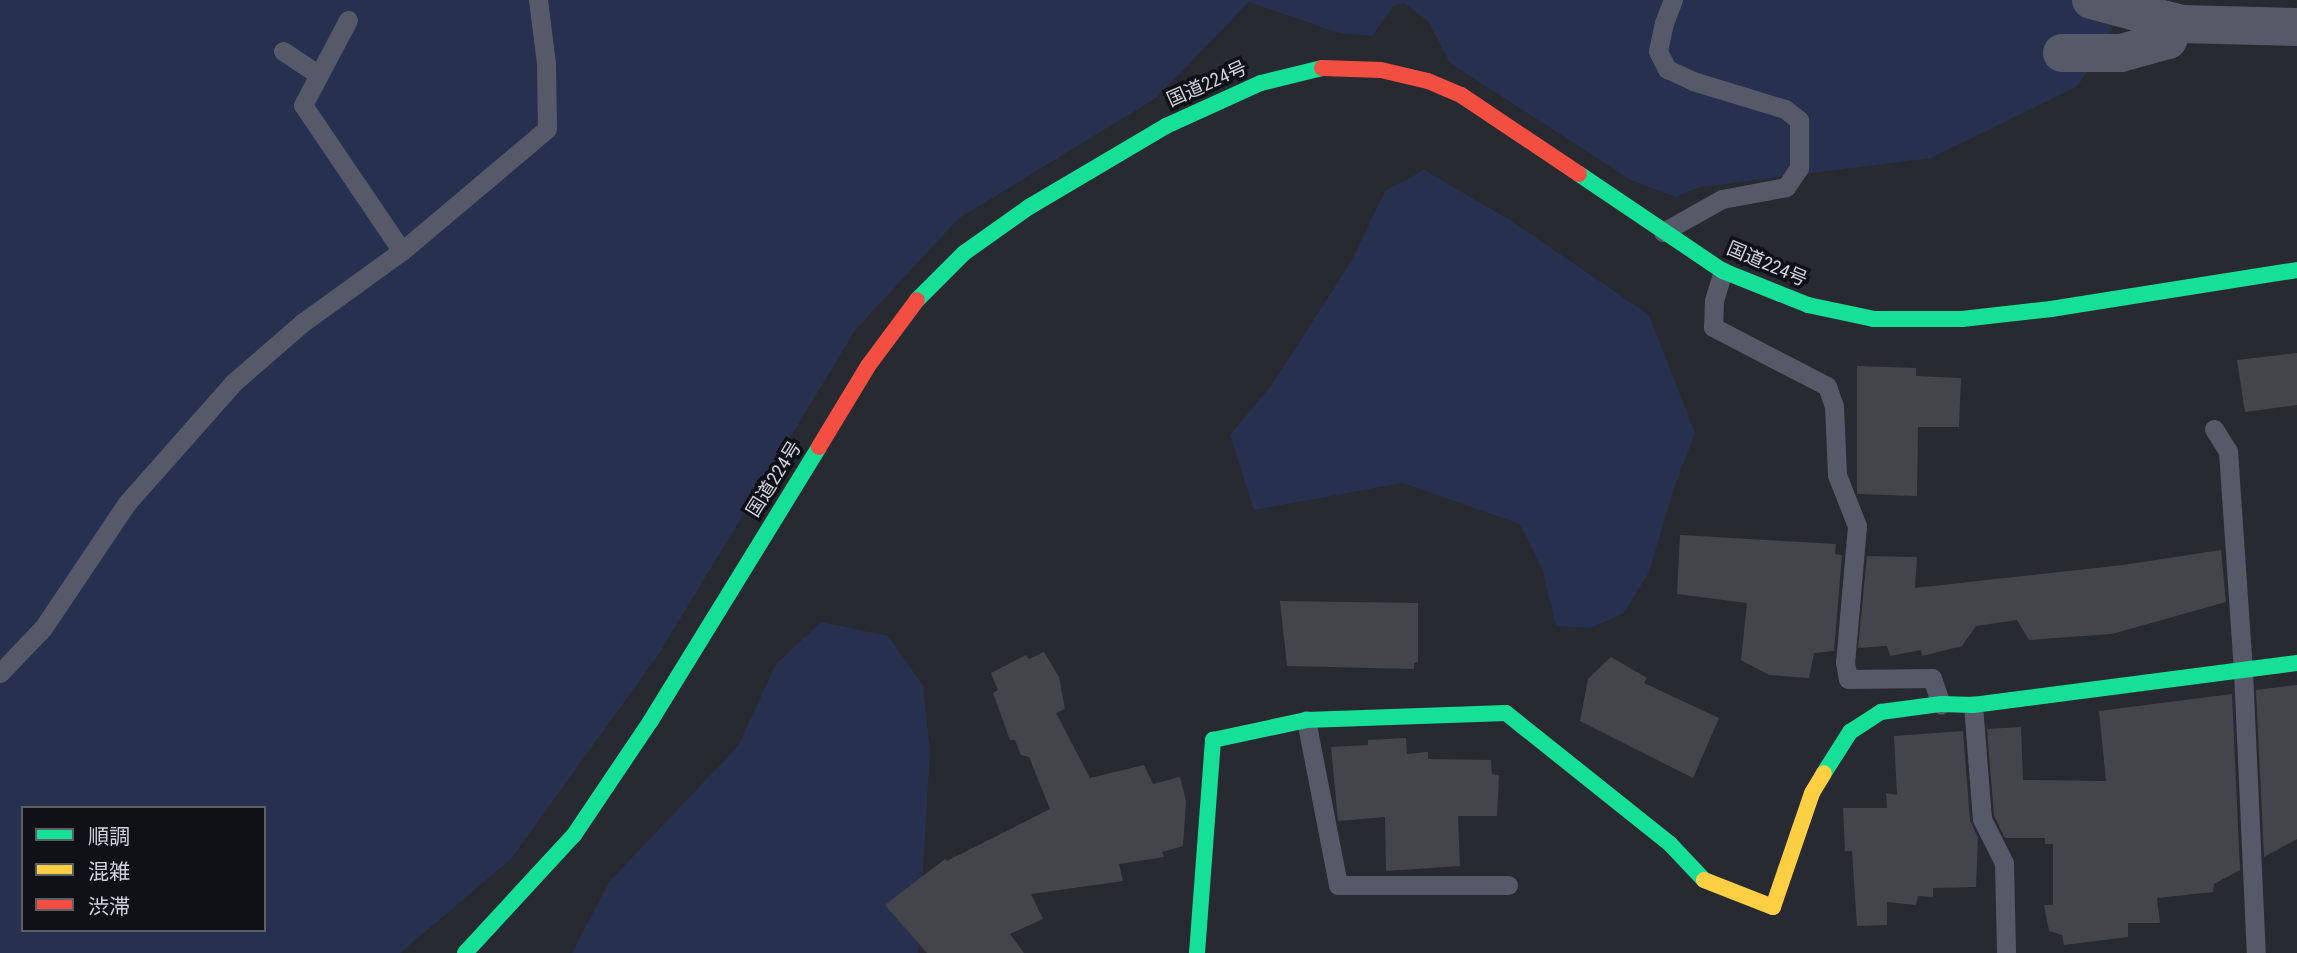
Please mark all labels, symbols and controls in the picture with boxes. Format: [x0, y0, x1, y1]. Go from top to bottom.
street label: 国道224号 [1163, 56, 1251, 112]
street label: 国道224号 [1723, 237, 1811, 291]
street label: 国道224号 [742, 437, 806, 521]
legend [21, 806, 266, 932]
text: 順調 [88, 825, 130, 849]
text: 混雑 [88, 860, 130, 884]
text: 渋滞 [88, 895, 130, 919]

